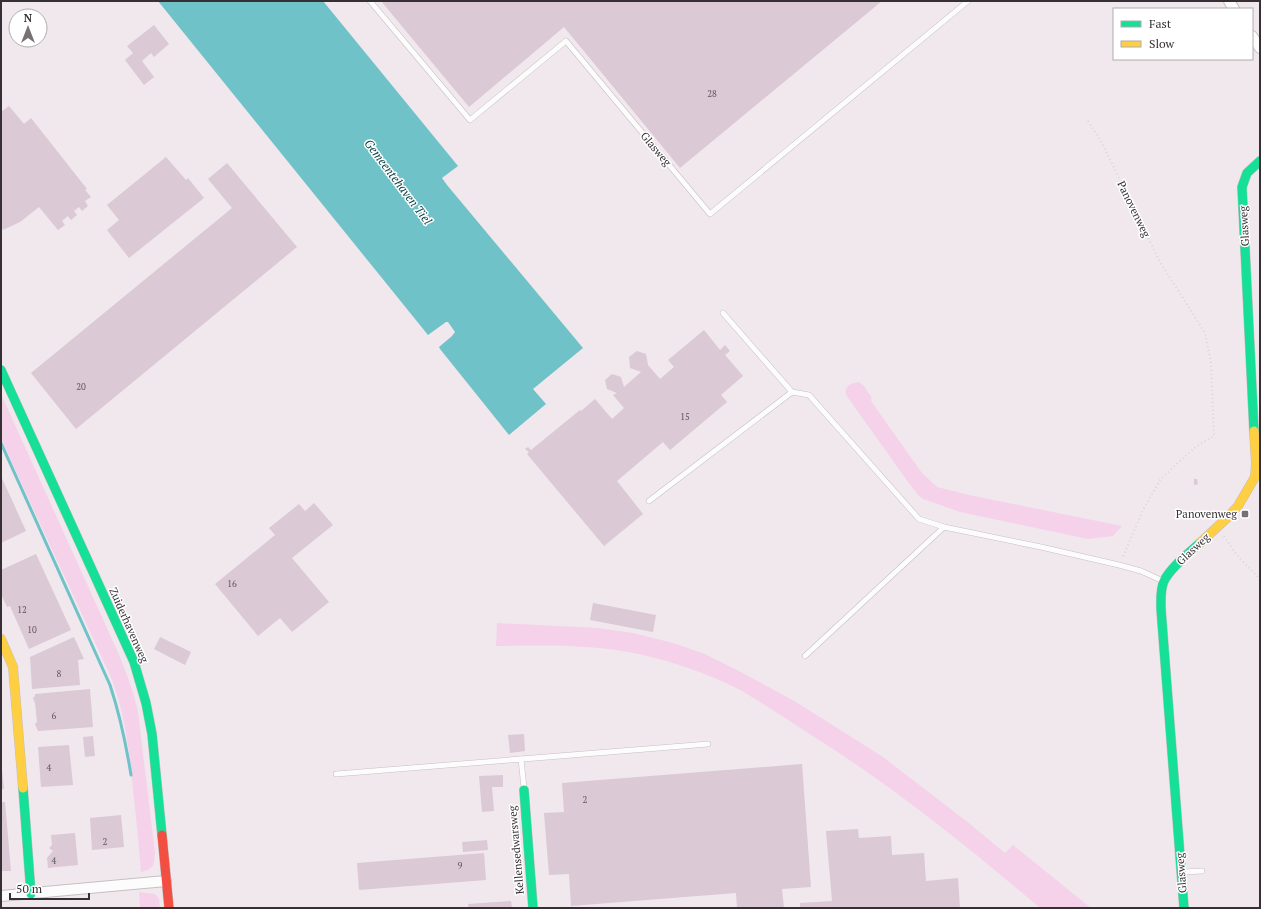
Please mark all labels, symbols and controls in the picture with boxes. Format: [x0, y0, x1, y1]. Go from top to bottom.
north arrow [8, 8, 48, 48]
legend [1113, 8, 1253, 60]
text: N [24, 11, 33, 25]
text: Fast [1149, 16, 1172, 31]
text: Slow [1149, 36, 1175, 51]
house number: 28 [707, 88, 717, 100]
street label: Glasweg [638, 129, 674, 169]
water label: Gemeentehaven Tiel [361, 136, 436, 228]
street label: Panovenweg [1114, 178, 1154, 240]
street label: Glasweg [1236, 205, 1252, 247]
house number: 20 [76, 381, 86, 393]
house number: 15 [680, 411, 690, 423]
place label: Panovenweg [1176, 507, 1237, 521]
marker: Panovenweg [1240, 509, 1250, 519]
street label: Glasweg [1173, 530, 1213, 568]
house number: 16 [227, 578, 237, 590]
street label: Zuiderhavenweg [106, 585, 152, 665]
house number: 12 [17, 604, 27, 616]
house number: 10 [27, 624, 37, 636]
house number: 8 [57, 668, 62, 680]
house number: 6 [52, 710, 57, 722]
house number: 4 [47, 762, 52, 774]
house number: 2 [583, 794, 588, 806]
street label: Kellensedwarsweg [505, 805, 527, 895]
house number: 2 [103, 836, 108, 848]
street label: Glasweg [1173, 852, 1189, 894]
house number: 4 [52, 855, 57, 867]
house number: 9 [458, 860, 463, 872]
scale bar [10, 875, 89, 901]
text: 50 m [16, 881, 43, 896]

